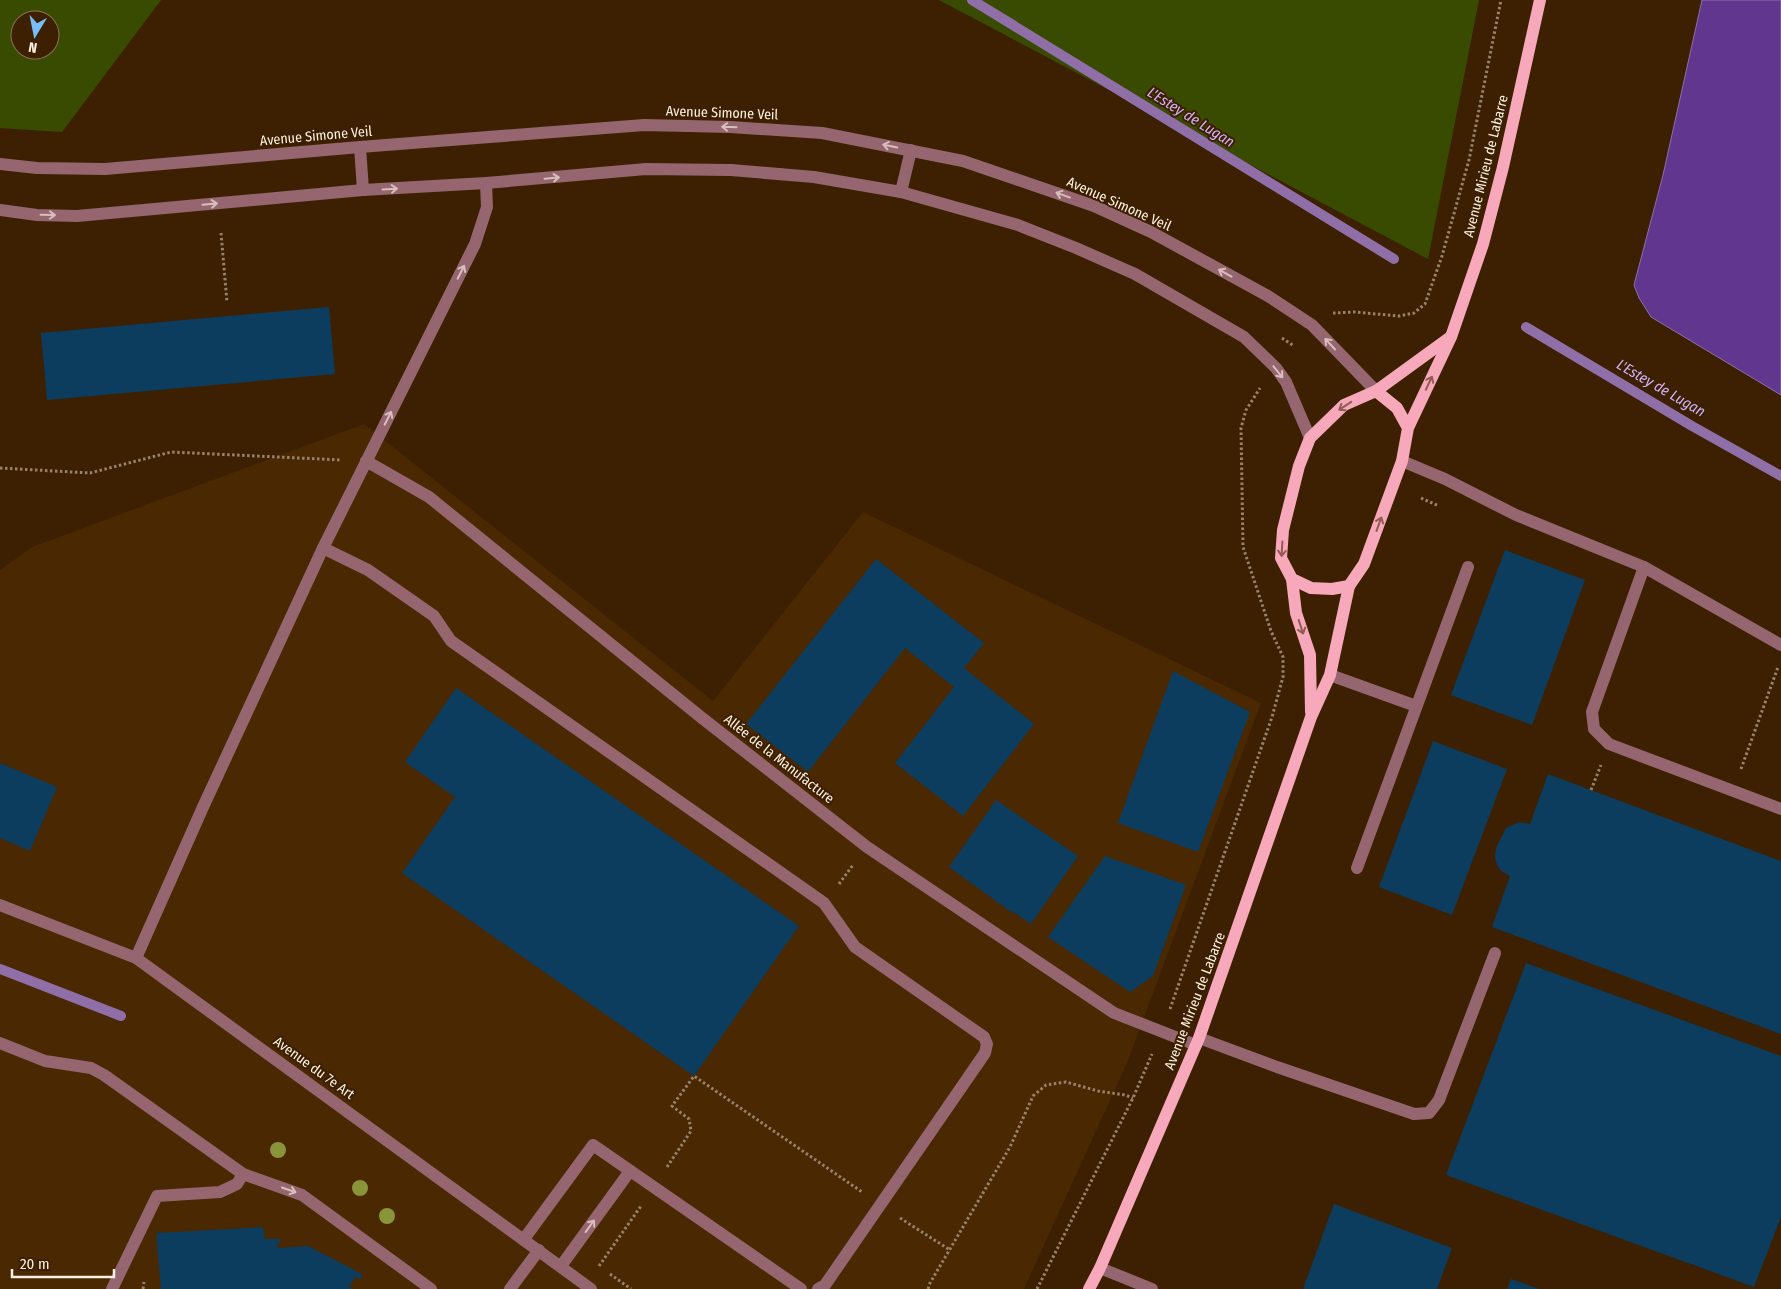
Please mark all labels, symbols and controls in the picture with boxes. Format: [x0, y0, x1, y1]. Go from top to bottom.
north arrow [10, 10, 60, 60]
text: N [27, 38, 38, 56]
water label: L'Estey de Lugan [1144, 83, 1238, 151]
street label: Avenue Mirieu de Labarre [1460, 93, 1512, 239]
street label: Avenue Simone Veil [666, 103, 779, 123]
one-way arrow [721, 122, 738, 132]
street label: Avenue Simone Veil [259, 123, 373, 149]
one-way arrow [883, 140, 899, 150]
one-way arrow [543, 173, 559, 182]
street label: Avenue Simone Veil [1064, 173, 1174, 235]
one-way arrow [381, 184, 397, 193]
one-way arrow [1056, 190, 1071, 199]
one-way arrow [202, 199, 218, 209]
one-way arrow [40, 211, 56, 220]
one-way arrow [456, 265, 466, 280]
one-way arrow [1218, 267, 1233, 277]
one-way arrow [1324, 337, 1336, 350]
water label: L'Estey de Lugan [1613, 355, 1709, 421]
one-way arrow [1272, 365, 1283, 378]
one-way arrow [1424, 376, 1434, 391]
one-way arrow [1338, 401, 1352, 411]
one-way arrow [383, 410, 393, 425]
one-way arrow [1375, 516, 1384, 532]
one-way arrow [1277, 540, 1286, 556]
one-way arrow [1297, 619, 1306, 634]
street label: Allée de la Manufacture [721, 711, 837, 807]
street label: Avenue Mirieu de Labarre [1161, 930, 1229, 1072]
street label: Avenue du 7e Art [270, 1033, 358, 1103]
one-way arrow [281, 1186, 296, 1195]
one-way arrow [585, 1219, 595, 1233]
scale bar [12, 1246, 115, 1278]
text: 20 m [20, 1255, 50, 1273]

